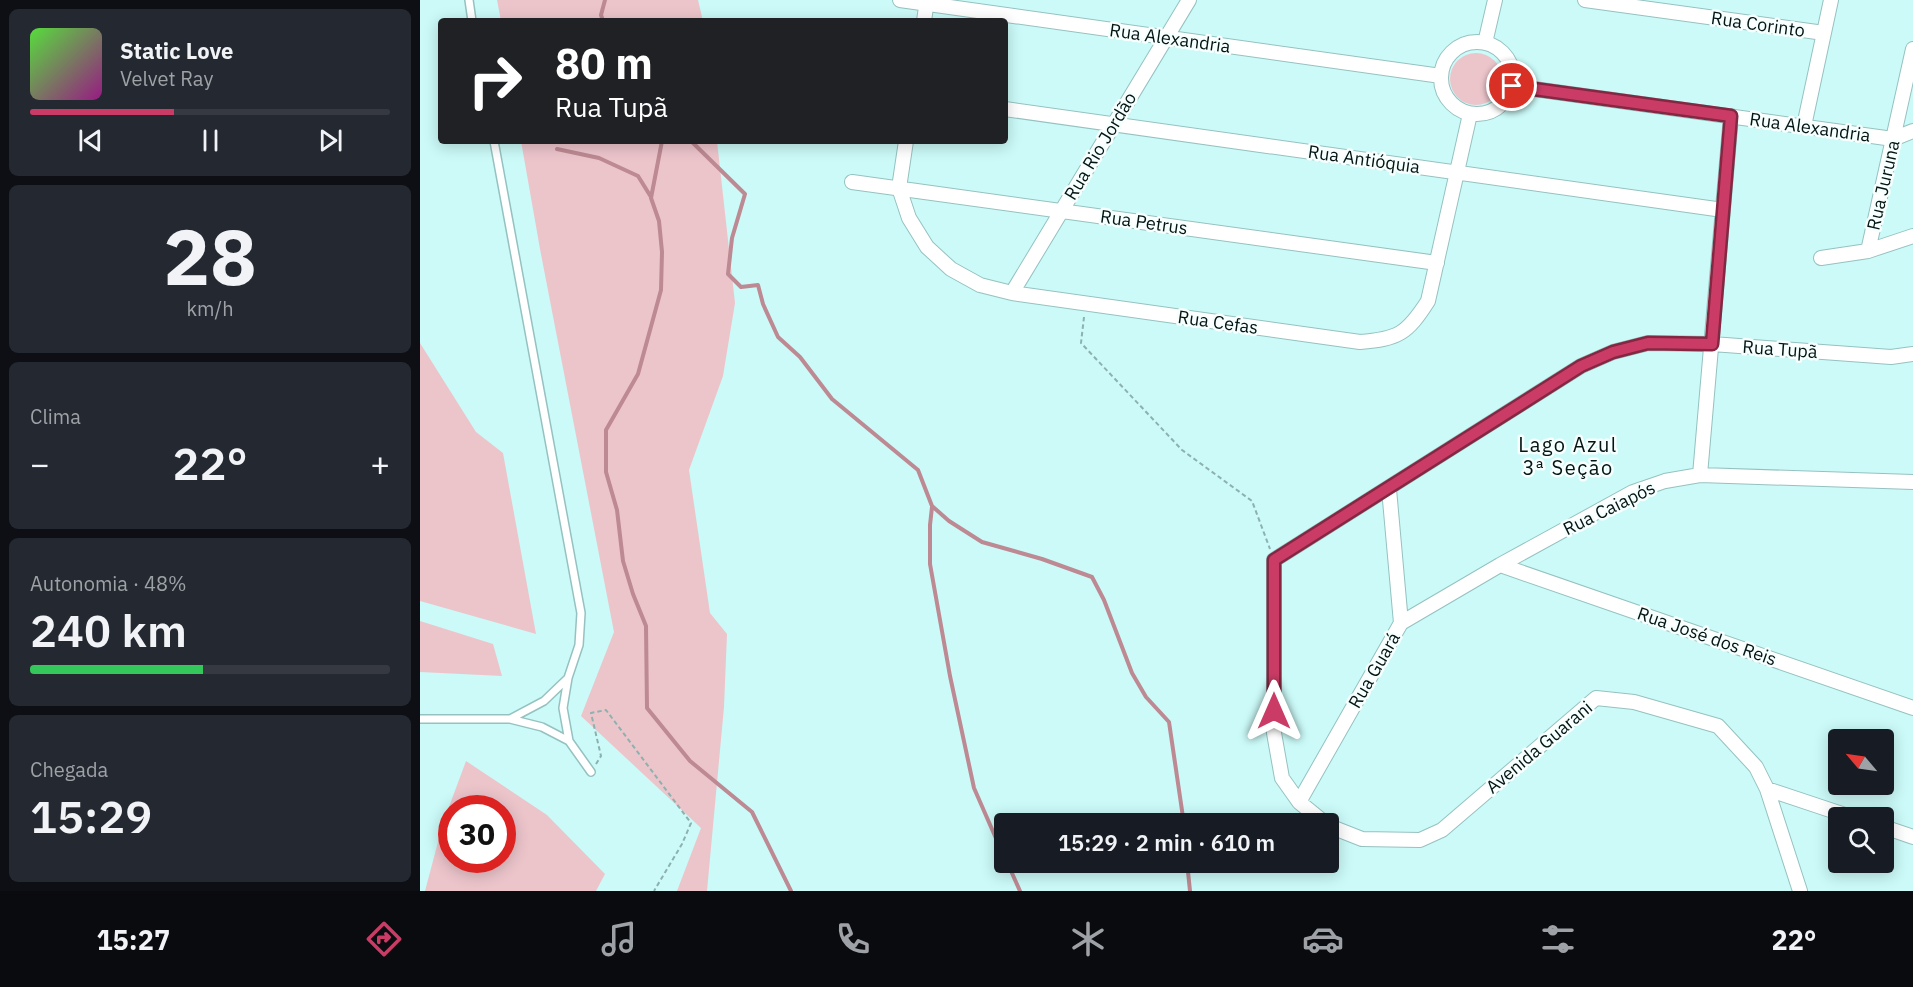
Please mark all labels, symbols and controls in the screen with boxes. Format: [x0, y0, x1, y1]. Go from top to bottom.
street label: Rua Corinto [1710, 6, 1806, 42]
street label: Rua Alexandria [1108, 18, 1232, 58]
text: Static Love [120, 36, 233, 65]
text: 80 m [555, 36, 653, 91]
icon: right [456, 42, 534, 120]
pin [1486, 60, 1537, 111]
text: Velvet Ray [120, 65, 213, 92]
icon: arrive [1495, 69, 1528, 102]
street label: Rua Rio Jordão [1059, 88, 1141, 204]
text: Rua Tupã [555, 89, 668, 124]
street label: Rua Alexandria [1748, 107, 1872, 147]
icon: previous [74, 124, 107, 157]
icon: pause [194, 124, 227, 157]
icon: next [314, 124, 347, 157]
street label: Rua Juruna [1861, 137, 1905, 232]
street label: Rua Antióquia [1306, 140, 1422, 178]
street label: Rua Petrus [1099, 204, 1189, 240]
text: 28 [163, 205, 257, 306]
text: km/h [186, 295, 234, 322]
street label: Rua Cefas [1176, 305, 1260, 339]
street label: Rua Tupã [1742, 335, 1819, 363]
text: Clima [30, 403, 81, 430]
district label: Lago Azul 3ª Seção [1518, 431, 1618, 481]
text: 22° [172, 434, 248, 492]
text: − [30, 442, 50, 485]
text: + [370, 442, 390, 485]
street label: Rua Caiapós [1559, 476, 1659, 540]
text: Autonomia · 48% [30, 570, 187, 597]
text: 240 km [30, 601, 187, 659]
street label: Rua José dos Reis [1634, 601, 1780, 671]
street label: Rua Guará [1343, 628, 1405, 712]
position arrow [1242, 679, 1306, 743]
street label: Avenida Guarani [1481, 696, 1597, 798]
north arrow [1828, 729, 1894, 795]
map controls [1828, 729, 1894, 873]
text: Chegada [30, 756, 108, 783]
text: 15:29 [30, 787, 152, 845]
speed limit sign: 30 [438, 795, 516, 873]
button: search [1828, 807, 1894, 873]
text: 15:29 · 2 min · 610 m [1058, 828, 1275, 857]
icon: directions [363, 918, 405, 960]
icon: music [598, 918, 640, 960]
icon: phone [832, 918, 874, 960]
icon: climate [1067, 918, 1109, 960]
icon: car [1302, 918, 1344, 960]
icon: filters [1537, 918, 1579, 960]
text: 15:27 [96, 922, 170, 957]
text: 22° [1771, 922, 1817, 957]

